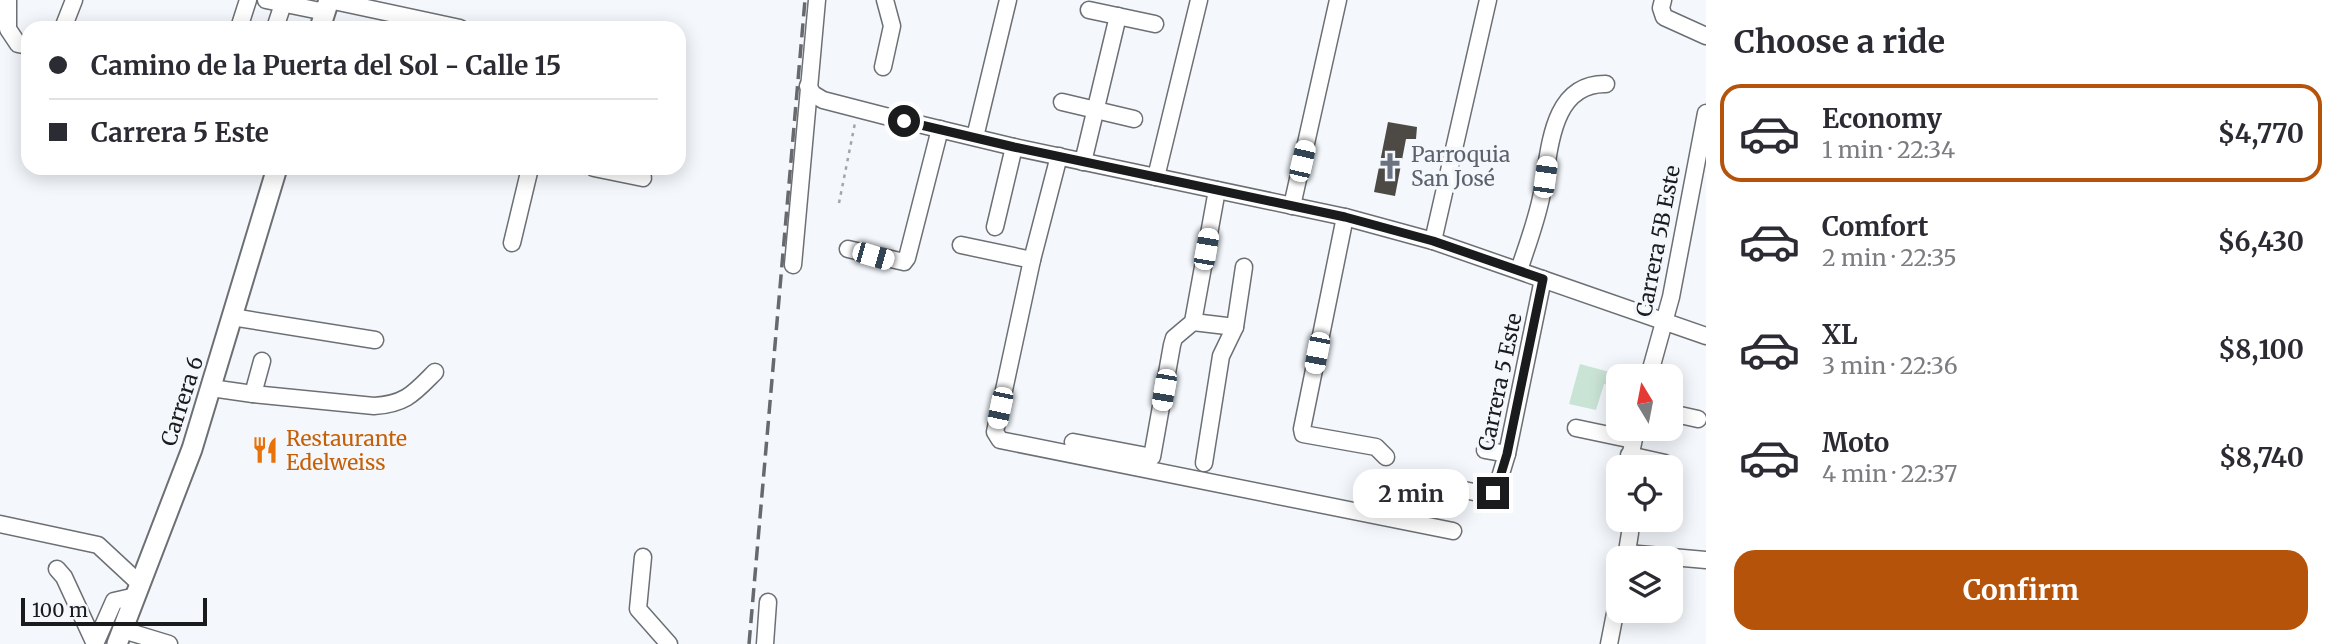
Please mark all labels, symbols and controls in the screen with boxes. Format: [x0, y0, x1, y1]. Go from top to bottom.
text: Choose a ride [1734, 22, 1945, 62]
text: Camino de la Puerta del Sol - Calle 15 [91, 49, 561, 82]
icon: car [1738, 102, 1801, 165]
text: Economy [1822, 102, 1942, 135]
route start [888, 105, 920, 137]
text: Carrera 5 Este [91, 116, 269, 149]
text: $4,770 [2218, 117, 2304, 150]
text: 1 min · 22:34 [1822, 135, 1955, 164]
car [1288, 138, 1317, 184]
place label: Parroquia San José [1411, 141, 1510, 192]
church icon: Parroquia San José [1375, 151, 1405, 181]
car [1532, 155, 1559, 199]
street label: Carrera 5B Este [1630, 163, 1686, 319]
icon: car [1738, 210, 1801, 273]
text: Comfort [1822, 210, 1928, 243]
text: $6,430 [2218, 225, 2304, 258]
car [1193, 226, 1220, 272]
car [850, 240, 897, 272]
text: 2 min · 22:35 [1822, 243, 1957, 272]
street label: Carrera 5 Este [1472, 311, 1528, 453]
icon: car [1738, 318, 1801, 381]
text: XL [1822, 318, 1858, 351]
car [1303, 330, 1332, 376]
text: $8,100 [2218, 333, 2304, 366]
text: 3 min · 22:36 [1822, 351, 1958, 380]
street label: Carrera 6 [155, 353, 209, 449]
north arrow [1606, 364, 1684, 441]
map controls [1606, 364, 1683, 623]
car [1151, 367, 1178, 413]
car [986, 385, 1015, 431]
place label: Restaurante Edelweiss [286, 425, 407, 476]
icon: car [1738, 426, 1801, 489]
text: Moto [1822, 426, 1889, 459]
restaurant icon: Restaurante Edelweiss [250, 435, 280, 465]
text: $8,740 [2219, 441, 2304, 474]
button: locate [1606, 455, 1683, 532]
text: 4 min · 22:37 [1822, 459, 1957, 488]
callout: 2 min [1353, 468, 1468, 518]
route end [1477, 477, 1509, 509]
text: 2 min [1378, 479, 1444, 508]
button: layers [1606, 546, 1683, 623]
button: Confirm [1734, 550, 2308, 630]
scale bar [21, 595, 206, 627]
text: 100 m [32, 598, 88, 622]

